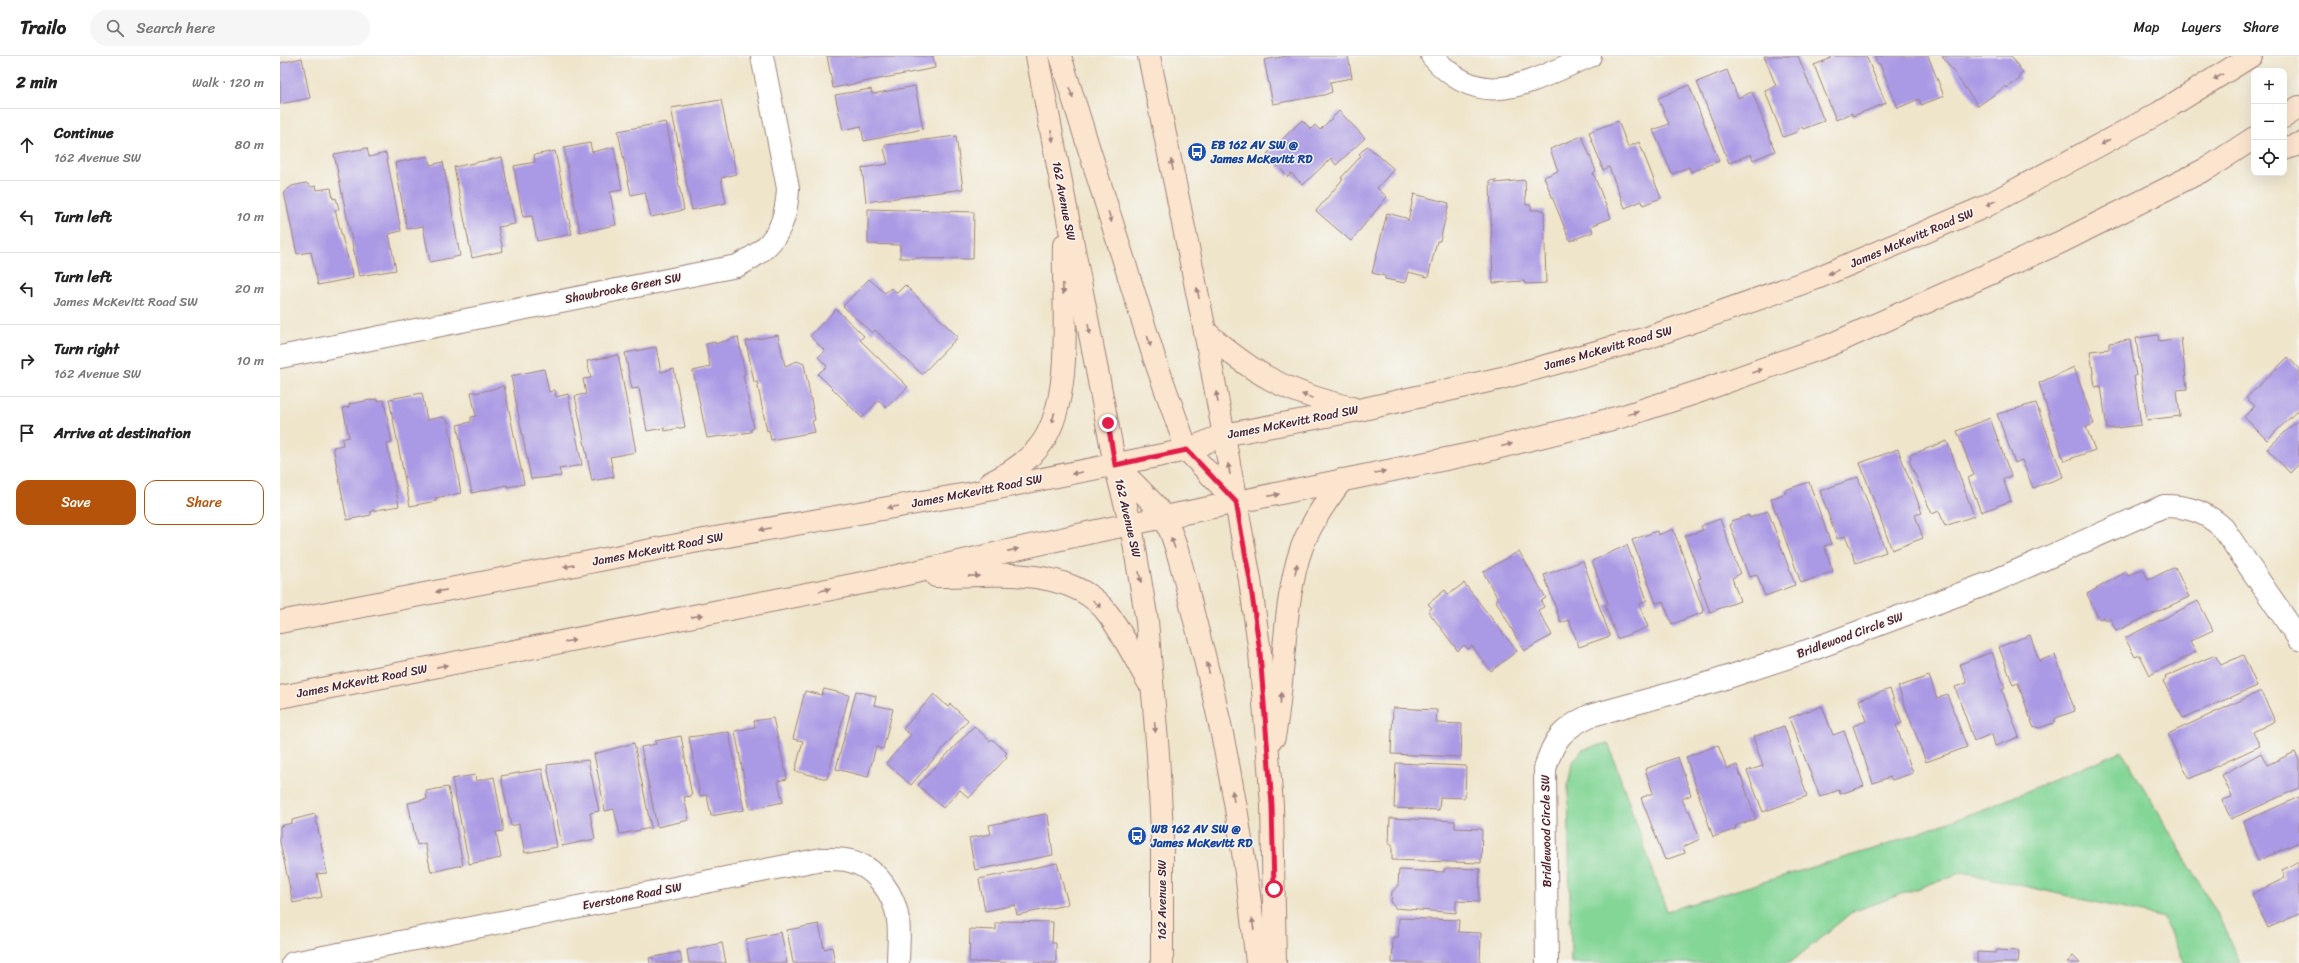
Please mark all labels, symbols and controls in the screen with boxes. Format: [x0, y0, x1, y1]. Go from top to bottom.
search box [90, 10, 370, 46]
text: Trailo [20, 11, 66, 44]
text: Search here [136, 15, 215, 41]
text: Map [2134, 15, 2159, 40]
text: Layers [2181, 15, 2221, 40]
text: Share [2243, 15, 2279, 40]
icon: search [104, 17, 126, 39]
text: 2 min [16, 67, 57, 97]
map controls [2251, 68, 2287, 176]
button: + [2251, 68, 2287, 104]
text: Walk · 120 m [192, 71, 264, 94]
one-way arrow [2212, 73, 2224, 80]
one-way arrow [1068, 88, 1074, 100]
button: − [2251, 104, 2287, 140]
text: Continue [54, 120, 114, 146]
one-way arrow [1049, 130, 1055, 142]
text: 80 m [235, 133, 264, 156]
icon: ahead [16, 134, 38, 156]
place label: EB 162 AV SW @ James McKevitt RD [1210, 134, 1313, 170]
one-way arrow [2100, 139, 2111, 146]
button: locate [2251, 140, 2287, 176]
bus stop icon: EB 162 AV SW @ James McKevitt RD [1186, 141, 1208, 163]
text: 162 Avenue SW [54, 146, 141, 169]
street label: 162 Avenue SW [1046, 159, 1083, 243]
one-way arrow [1168, 159, 1174, 171]
one-way arrow [1985, 200, 1996, 207]
street label: James McKevitt Road SW [1846, 202, 1978, 274]
text: Turn left [54, 204, 112, 230]
text: 10 m [237, 205, 264, 228]
icon: left [16, 206, 38, 228]
one-way arrow [1108, 211, 1114, 223]
text: Turn left [54, 264, 112, 290]
street label: Shawbrooke Green SW [563, 266, 684, 310]
one-way arrow [1826, 269, 1838, 275]
text: 20 m [235, 277, 264, 300]
icon: left [16, 278, 38, 300]
one-way arrow [1060, 283, 1066, 296]
one-way arrow [1194, 287, 1200, 299]
text: James McKevitt Road SW [54, 290, 198, 313]
street label: James McKevitt Road SW [1540, 319, 1675, 377]
one-way arrow [1087, 323, 1093, 335]
text: Turn right [54, 336, 119, 362]
one-way arrow [1146, 336, 1152, 348]
text: 10 m [237, 349, 264, 372]
icon: right [16, 350, 38, 372]
text: 162 Avenue SW [54, 362, 141, 385]
one-way arrow [1751, 368, 1763, 374]
one-way arrow [1213, 391, 1219, 403]
one-way arrow [1301, 393, 1313, 399]
street label: James McKevitt Road SW [1225, 398, 1361, 446]
one-way arrow [1628, 410, 1640, 416]
one-way arrow [1050, 412, 1056, 424]
route end [1099, 414, 1117, 432]
text: Arrive at destination [54, 420, 191, 446]
icon: arrive [16, 422, 38, 444]
one-way arrow [1501, 441, 1514, 447]
one-way arrow [1226, 463, 1232, 475]
street label: James McKevitt Road SW [909, 467, 1045, 515]
one-way arrow [1374, 469, 1386, 475]
one-way arrow [1071, 470, 1083, 476]
street label: 162 Avenue SW [1108, 476, 1148, 560]
button: Save [16, 480, 136, 525]
button: Share [144, 480, 264, 525]
one-way arrow [1268, 491, 1280, 497]
one-way arrow [887, 504, 900, 510]
street label: James McKevitt Road SW [590, 525, 726, 573]
one-way arrow [759, 527, 772, 533]
one-way arrow [1170, 537, 1176, 549]
one-way arrow [1007, 547, 1019, 553]
one-way arrow [563, 563, 575, 569]
one-way arrow [1293, 563, 1299, 575]
one-way arrow [1137, 571, 1143, 583]
one-way arrow [968, 573, 981, 579]
one-way arrow [819, 587, 831, 593]
one-way arrow [435, 588, 447, 594]
one-way arrow [1092, 599, 1102, 608]
street label: Bridlewood Circle SW [1793, 605, 1907, 665]
one-way arrow [691, 612, 703, 618]
one-way arrow [564, 638, 576, 644]
street label: James McKevitt Road SW [294, 657, 430, 705]
one-way arrow [436, 662, 448, 668]
one-way arrow [1205, 662, 1211, 674]
one-way arrow [1278, 692, 1284, 704]
one-way arrow [1152, 721, 1159, 733]
street label: Bridlewood Circle SW [1534, 774, 1558, 887]
one-way arrow [1230, 790, 1236, 802]
place label: WB 162 AV SW @ James McKevitt RD [1150, 818, 1253, 854]
bus stop icon: WB 162 AV SW @ James McKevitt RD [1126, 825, 1148, 847]
street label: 162 Avenue SW [1151, 859, 1173, 940]
street label: Everstone Road SW [580, 875, 684, 916]
route start [1265, 880, 1283, 898]
one-way arrow [1250, 918, 1256, 930]

